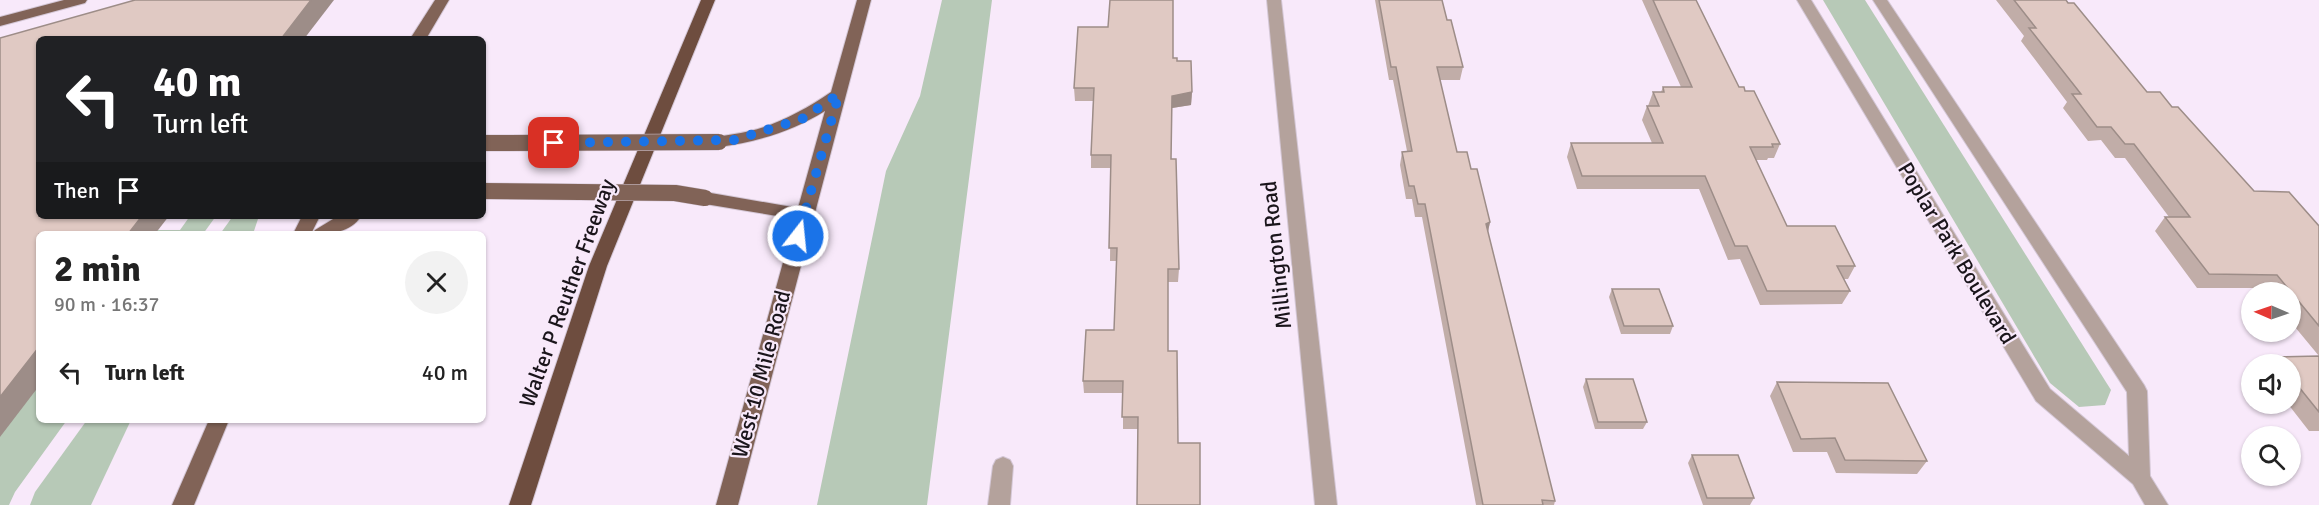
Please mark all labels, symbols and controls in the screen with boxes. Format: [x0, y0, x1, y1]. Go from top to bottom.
text: 40 m [153, 57, 242, 108]
icon: left [54, 60, 132, 138]
text: Turn left [153, 108, 248, 141]
pin [528, 117, 579, 168]
icon: arrive [537, 126, 570, 159]
street label: Poplar Park Boulevard [1892, 157, 2022, 349]
icon: arrive [112, 174, 145, 207]
street label: Walter P Reuther Freeway [513, 175, 621, 411]
text: Then [54, 177, 100, 204]
street label: Millington Road [1255, 180, 1297, 330]
position arrow [766, 204, 830, 268]
text: 2 min [54, 247, 141, 292]
button: close [405, 251, 468, 314]
north arrow [2241, 282, 2301, 342]
map controls [2241, 282, 2301, 486]
street label: West 10 Mile Road [726, 287, 796, 461]
text: 90 m · 16:37 [54, 292, 159, 317]
button: sound [2241, 354, 2301, 414]
icon: left [54, 356, 87, 389]
text: Turn left [105, 359, 185, 386]
text: 40 m [422, 359, 468, 386]
button: search [2241, 426, 2301, 486]

